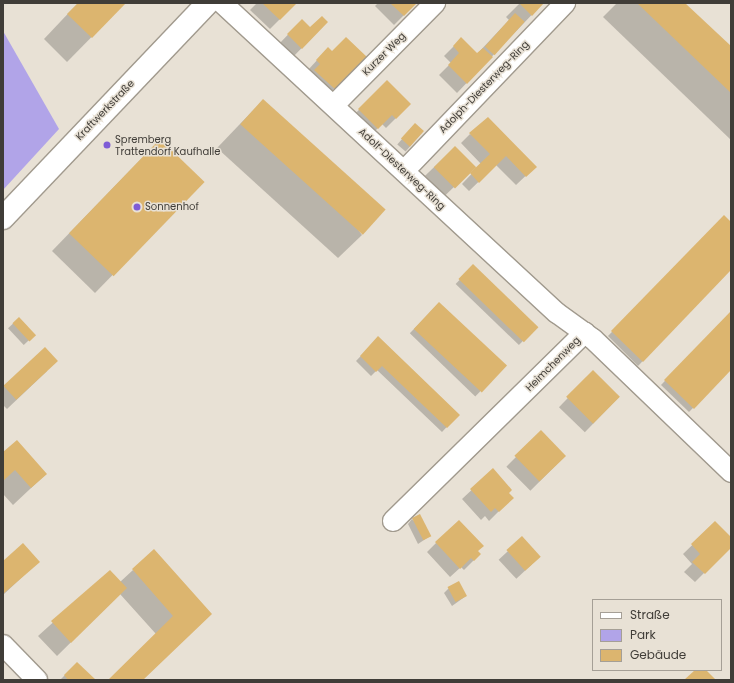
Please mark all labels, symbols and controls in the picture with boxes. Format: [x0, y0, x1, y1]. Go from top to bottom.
street label: Kurzer Weg [360, 30, 408, 78]
street label: Adolph-Diesterweg-Ring [437, 38, 531, 136]
street label: Kraftwerkstraße [73, 77, 137, 143]
street label: Adolf-Diesterweg-Ring [356, 126, 448, 212]
place label: Spremberg Trattendorf Kaufhalle [115, 133, 220, 156]
marker: Spremberg Trattendorf Kaufhalle [102, 140, 112, 150]
place label: Sonnenhof [145, 201, 199, 213]
marker: Sonnenhof [132, 202, 142, 212]
street label: Heimchenweg [523, 334, 583, 394]
legend [592, 599, 722, 671]
text: Straße [630, 606, 670, 623]
text: Park [630, 626, 656, 643]
text: Gebäude [630, 646, 686, 663]

